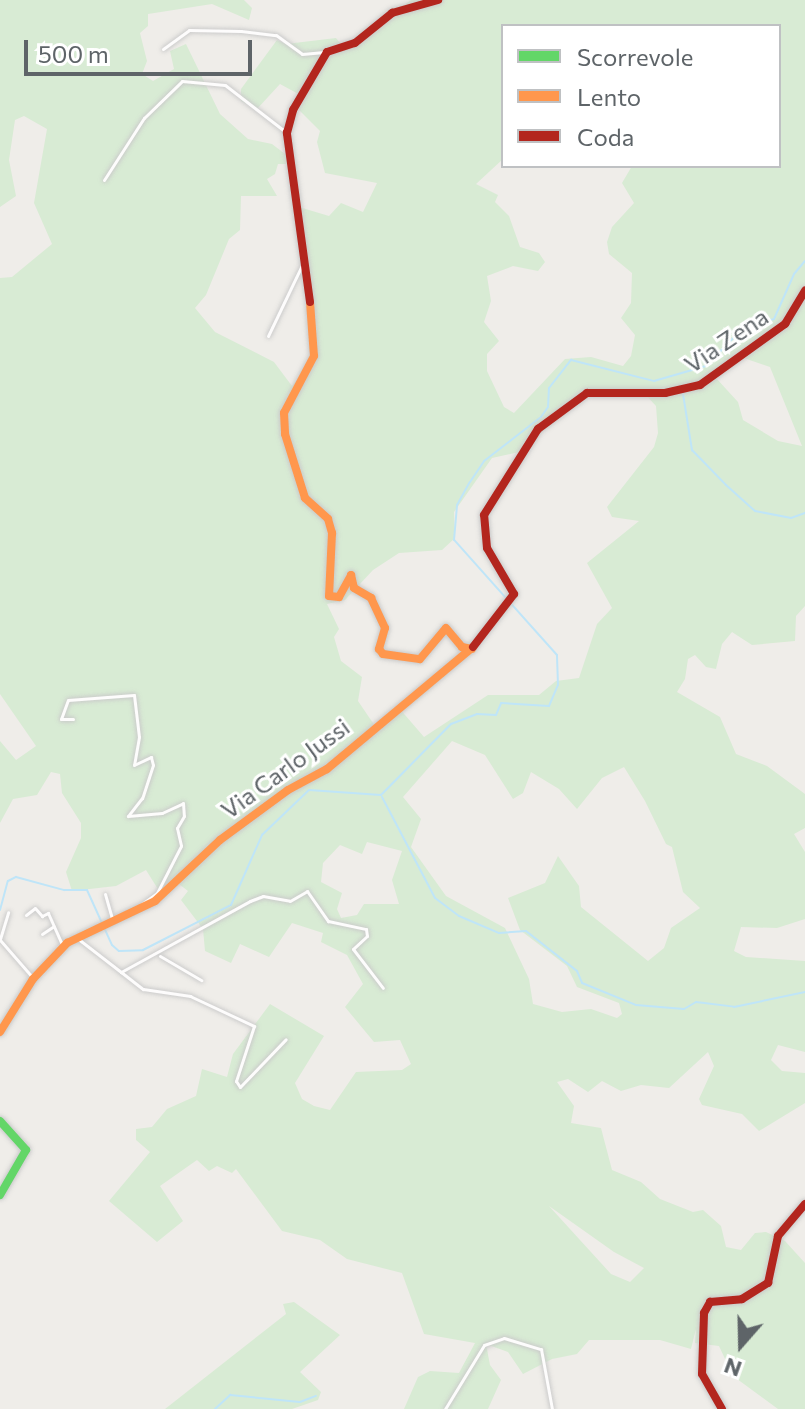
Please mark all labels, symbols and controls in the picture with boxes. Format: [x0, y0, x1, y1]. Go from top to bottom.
scale bar [28, 24, 256, 74]
legend [501, 24, 781, 168]
text: 500 m [38, 39, 109, 68]
text: Scorrevole [577, 42, 693, 71]
text: Lento [577, 82, 641, 111]
text: Coda [577, 122, 634, 151]
street label: Via Zena [679, 302, 773, 378]
street label: Via Carlo Jussi [215, 712, 355, 824]
north arrow [701, 1305, 781, 1385]
text: N [720, 1353, 745, 1384]

